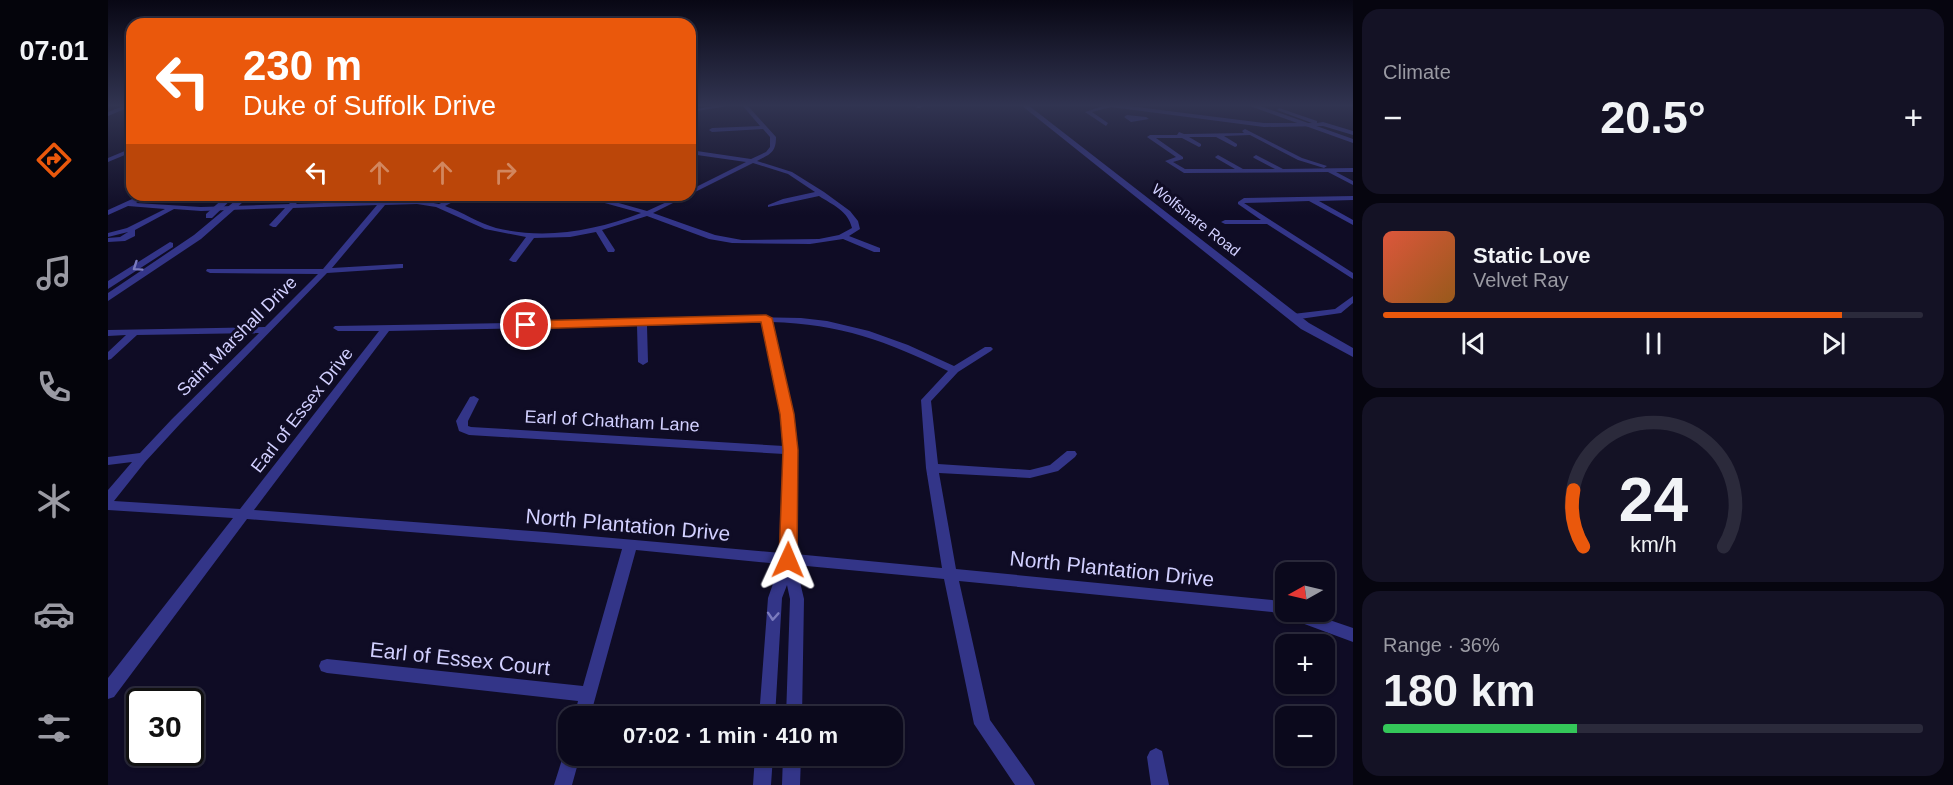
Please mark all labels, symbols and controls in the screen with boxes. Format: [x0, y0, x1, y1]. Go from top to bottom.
text: 07:01 [19, 36, 89, 66]
icon: left [144, 42, 222, 120]
text: 230 m [243, 42, 362, 89]
text: Climate [1383, 61, 1451, 83]
text: Duke of Suffolk Drive [243, 91, 496, 121]
text: 20.5° [1600, 92, 1706, 143]
text: − [1383, 99, 1402, 136]
text: + [1904, 99, 1923, 136]
icon: directions [33, 139, 75, 181]
icon: left [300, 156, 333, 189]
icon: ahead [363, 156, 396, 189]
icon: ahead [426, 156, 459, 189]
icon: right [489, 156, 522, 189]
street label: Wolfsnare Road [1149, 180, 1244, 259]
text: Static Love [1473, 243, 1590, 268]
icon: music [33, 252, 75, 294]
one-way arrow [133, 259, 143, 271]
text: Velvet Ray [1473, 269, 1569, 291]
street label: Saint Marshall Drive [173, 272, 301, 400]
pin [500, 299, 551, 350]
icon: arrive [509, 308, 542, 341]
icon: previous [1457, 327, 1490, 360]
icon: pause [1637, 327, 1670, 360]
icon: next [1817, 327, 1850, 360]
street label: Earl of Essex Drive [247, 344, 357, 476]
icon: phone [33, 366, 75, 408]
street label: Earl of Chatham Lane [524, 406, 700, 436]
text: 24 [1618, 465, 1688, 534]
icon: climate [33, 480, 75, 522]
street label: North Plantation Drive [525, 504, 731, 545]
position arrow [756, 528, 820, 592]
text: km/h [1630, 533, 1676, 557]
street label: North Plantation Drive [1009, 546, 1215, 591]
north arrow [1275, 562, 1335, 622]
map controls [1275, 562, 1335, 766]
icon: car [33, 593, 75, 635]
one-way arrow [767, 611, 780, 620]
button: + [1275, 634, 1335, 694]
text: Range · 36% [1383, 634, 1500, 656]
street label: Earl of Essex Court [369, 638, 551, 679]
text: 180 km [1383, 665, 1536, 716]
speed limit sign: 30 [126, 688, 204, 766]
button: − [1275, 706, 1335, 766]
icon: filters [33, 707, 75, 749]
text: 07:02 · 1 min · 410 m [623, 723, 838, 748]

